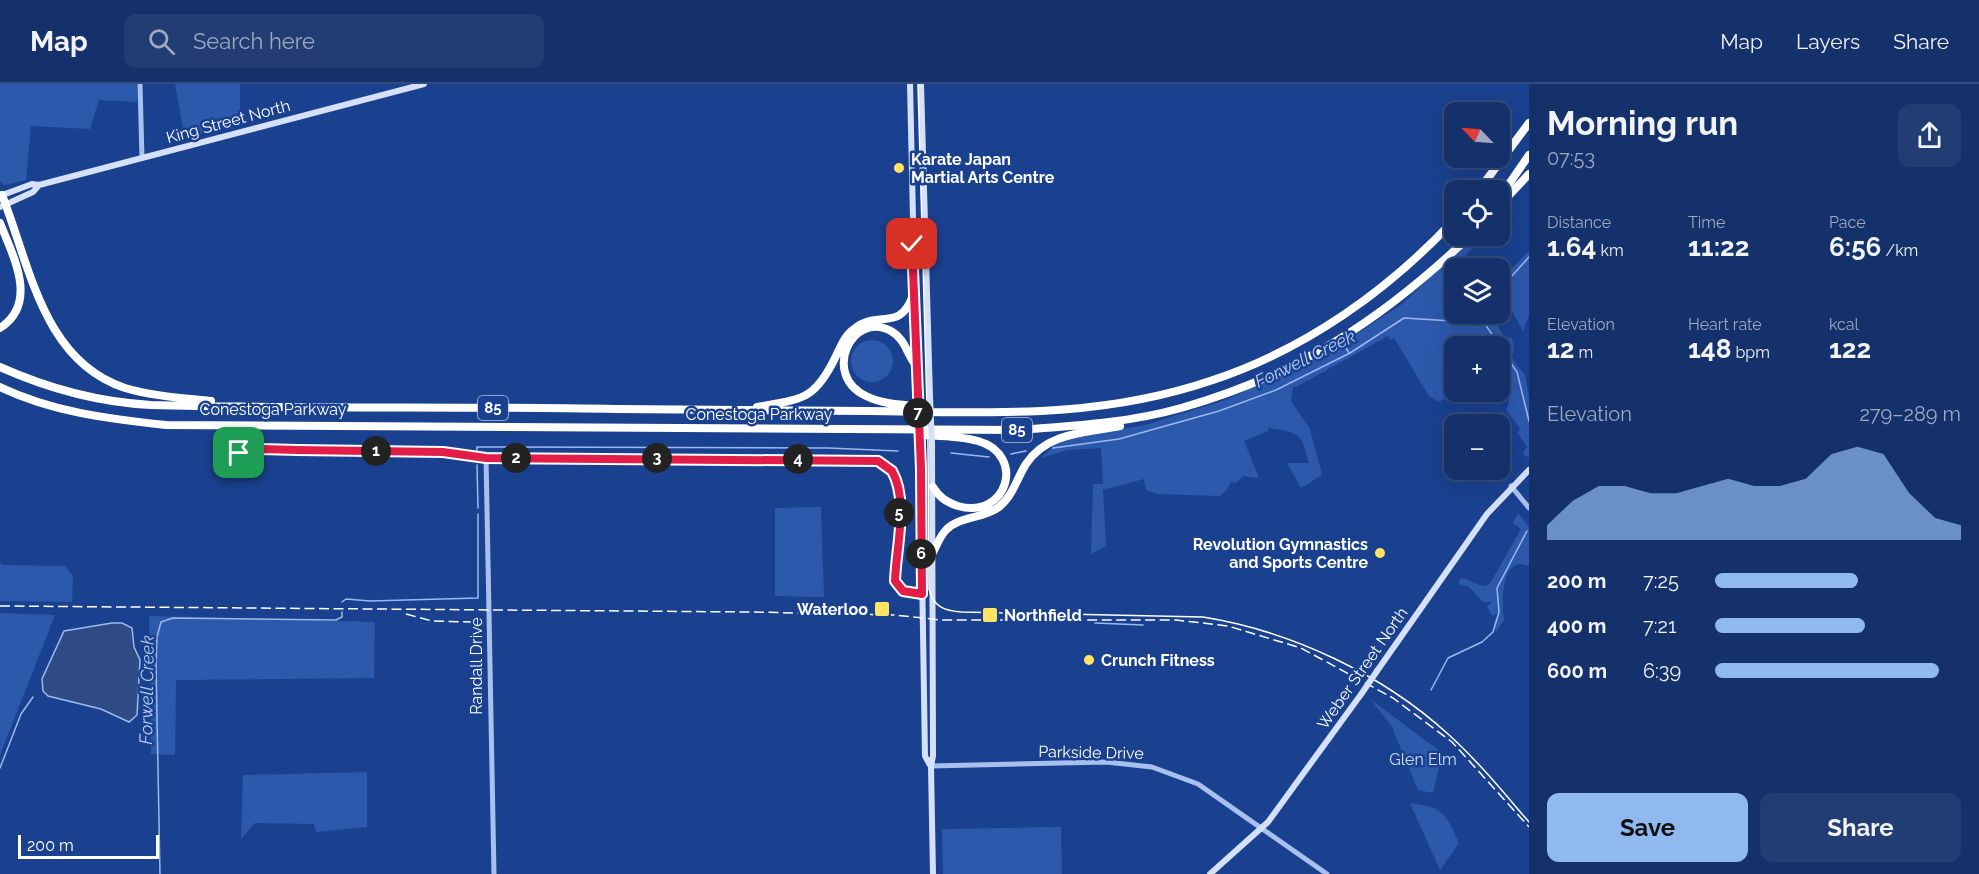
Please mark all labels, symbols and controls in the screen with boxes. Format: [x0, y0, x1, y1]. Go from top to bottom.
search box [124, 14, 544, 68]
text: Map [30, 25, 88, 58]
icon: search [145, 25, 178, 58]
text: Search here [193, 28, 315, 54]
text: Map [1720, 29, 1763, 54]
text: Layers [1796, 29, 1860, 54]
text: Share [1893, 29, 1949, 54]
street label: King Street North [164, 96, 292, 147]
north arrow [1444, 102, 1510, 168]
map controls [1444, 102, 1510, 480]
text: Morning run [1547, 104, 1738, 143]
button: share [1898, 104, 1961, 167]
text: 07:53 [1547, 146, 1595, 170]
place label: Karate Japan Martial Arts Centre [911, 150, 1055, 187]
marker: Karate Japan Martial Arts Centre [892, 161, 906, 175]
button: locate [1444, 180, 1510, 246]
text: Distance [1547, 213, 1611, 232]
text: Time [1688, 213, 1725, 232]
text: Pace [1829, 213, 1866, 232]
pin [886, 218, 937, 269]
icon: check [895, 227, 928, 260]
text: 1.64 [1547, 232, 1596, 262]
text: 11:22 [1688, 232, 1749, 262]
text: 6:56 [1829, 232, 1881, 262]
text: km [1596, 241, 1624, 260]
text: /km [1881, 241, 1918, 260]
button: layers [1444, 258, 1510, 324]
text: Elevation [1547, 315, 1615, 334]
text: Heart rate [1688, 315, 1762, 334]
text: kcal [1829, 315, 1859, 334]
water label: Forwell Creek [1251, 325, 1359, 392]
text: 12 [1547, 334, 1575, 364]
text: 148 [1688, 334, 1731, 364]
text: 122 [1829, 334, 1871, 364]
button: + [1444, 336, 1510, 402]
text: m [1575, 343, 1593, 362]
text: bpm [1731, 343, 1770, 362]
road number: 85 [478, 396, 508, 420]
pin: 7 [903, 398, 933, 428]
street label: Conestoga Parkway [200, 400, 347, 419]
text: Elevation [1547, 402, 1632, 426]
text: 279–289 m [1859, 402, 1961, 426]
text: 7 [914, 403, 922, 422]
street label: Conestoga Parkway [686, 405, 833, 424]
button: − [1444, 414, 1510, 480]
road number: 85 [1002, 418, 1032, 442]
pin [213, 427, 264, 478]
icon: arrive [222, 436, 255, 469]
pin: 1 [361, 436, 391, 466]
text: 1 [372, 441, 380, 460]
pin: 2 [501, 443, 531, 473]
pin: 3 [642, 443, 672, 473]
pin: 4 [783, 444, 813, 474]
text: 2 [511, 448, 521, 467]
text: 3 [653, 448, 661, 467]
text: 4 [793, 449, 803, 468]
pin: 5 [884, 498, 914, 528]
text: 5 [895, 503, 903, 522]
place label: Revolution Gymnastics and Sports Centre [1193, 535, 1368, 572]
pin: 6 [906, 539, 936, 569]
text: 6 [916, 544, 926, 563]
marker: Revolution Gymnastics and Sports Centre [1373, 546, 1387, 560]
text: 200 m [1547, 569, 1606, 593]
text: 7:25 [1643, 569, 1679, 593]
place label: Waterloo [797, 600, 868, 619]
marker: Waterloo [873, 600, 891, 618]
street label: Weber Street North [1313, 604, 1412, 733]
marker: Northfield [981, 606, 999, 624]
place label: Northfield [1004, 606, 1082, 625]
text: 400 m [1547, 614, 1606, 638]
text: 7:21 [1643, 614, 1676, 638]
street label: Randall Drive [467, 617, 486, 715]
water label: Forwell Creek [135, 635, 158, 745]
place label: Crunch Fitness [1101, 651, 1215, 670]
marker: Crunch Fitness [1082, 653, 1096, 667]
text: 600 m [1547, 659, 1607, 683]
text: 6:39 [1643, 659, 1681, 683]
street label: Parkside Drive [1038, 742, 1144, 763]
park label: Glen Elm [1389, 750, 1457, 769]
button: Save [1547, 793, 1748, 862]
button: Share [1760, 793, 1961, 862]
scale bar [18, 832, 159, 860]
text: 200 m [27, 836, 74, 855]

